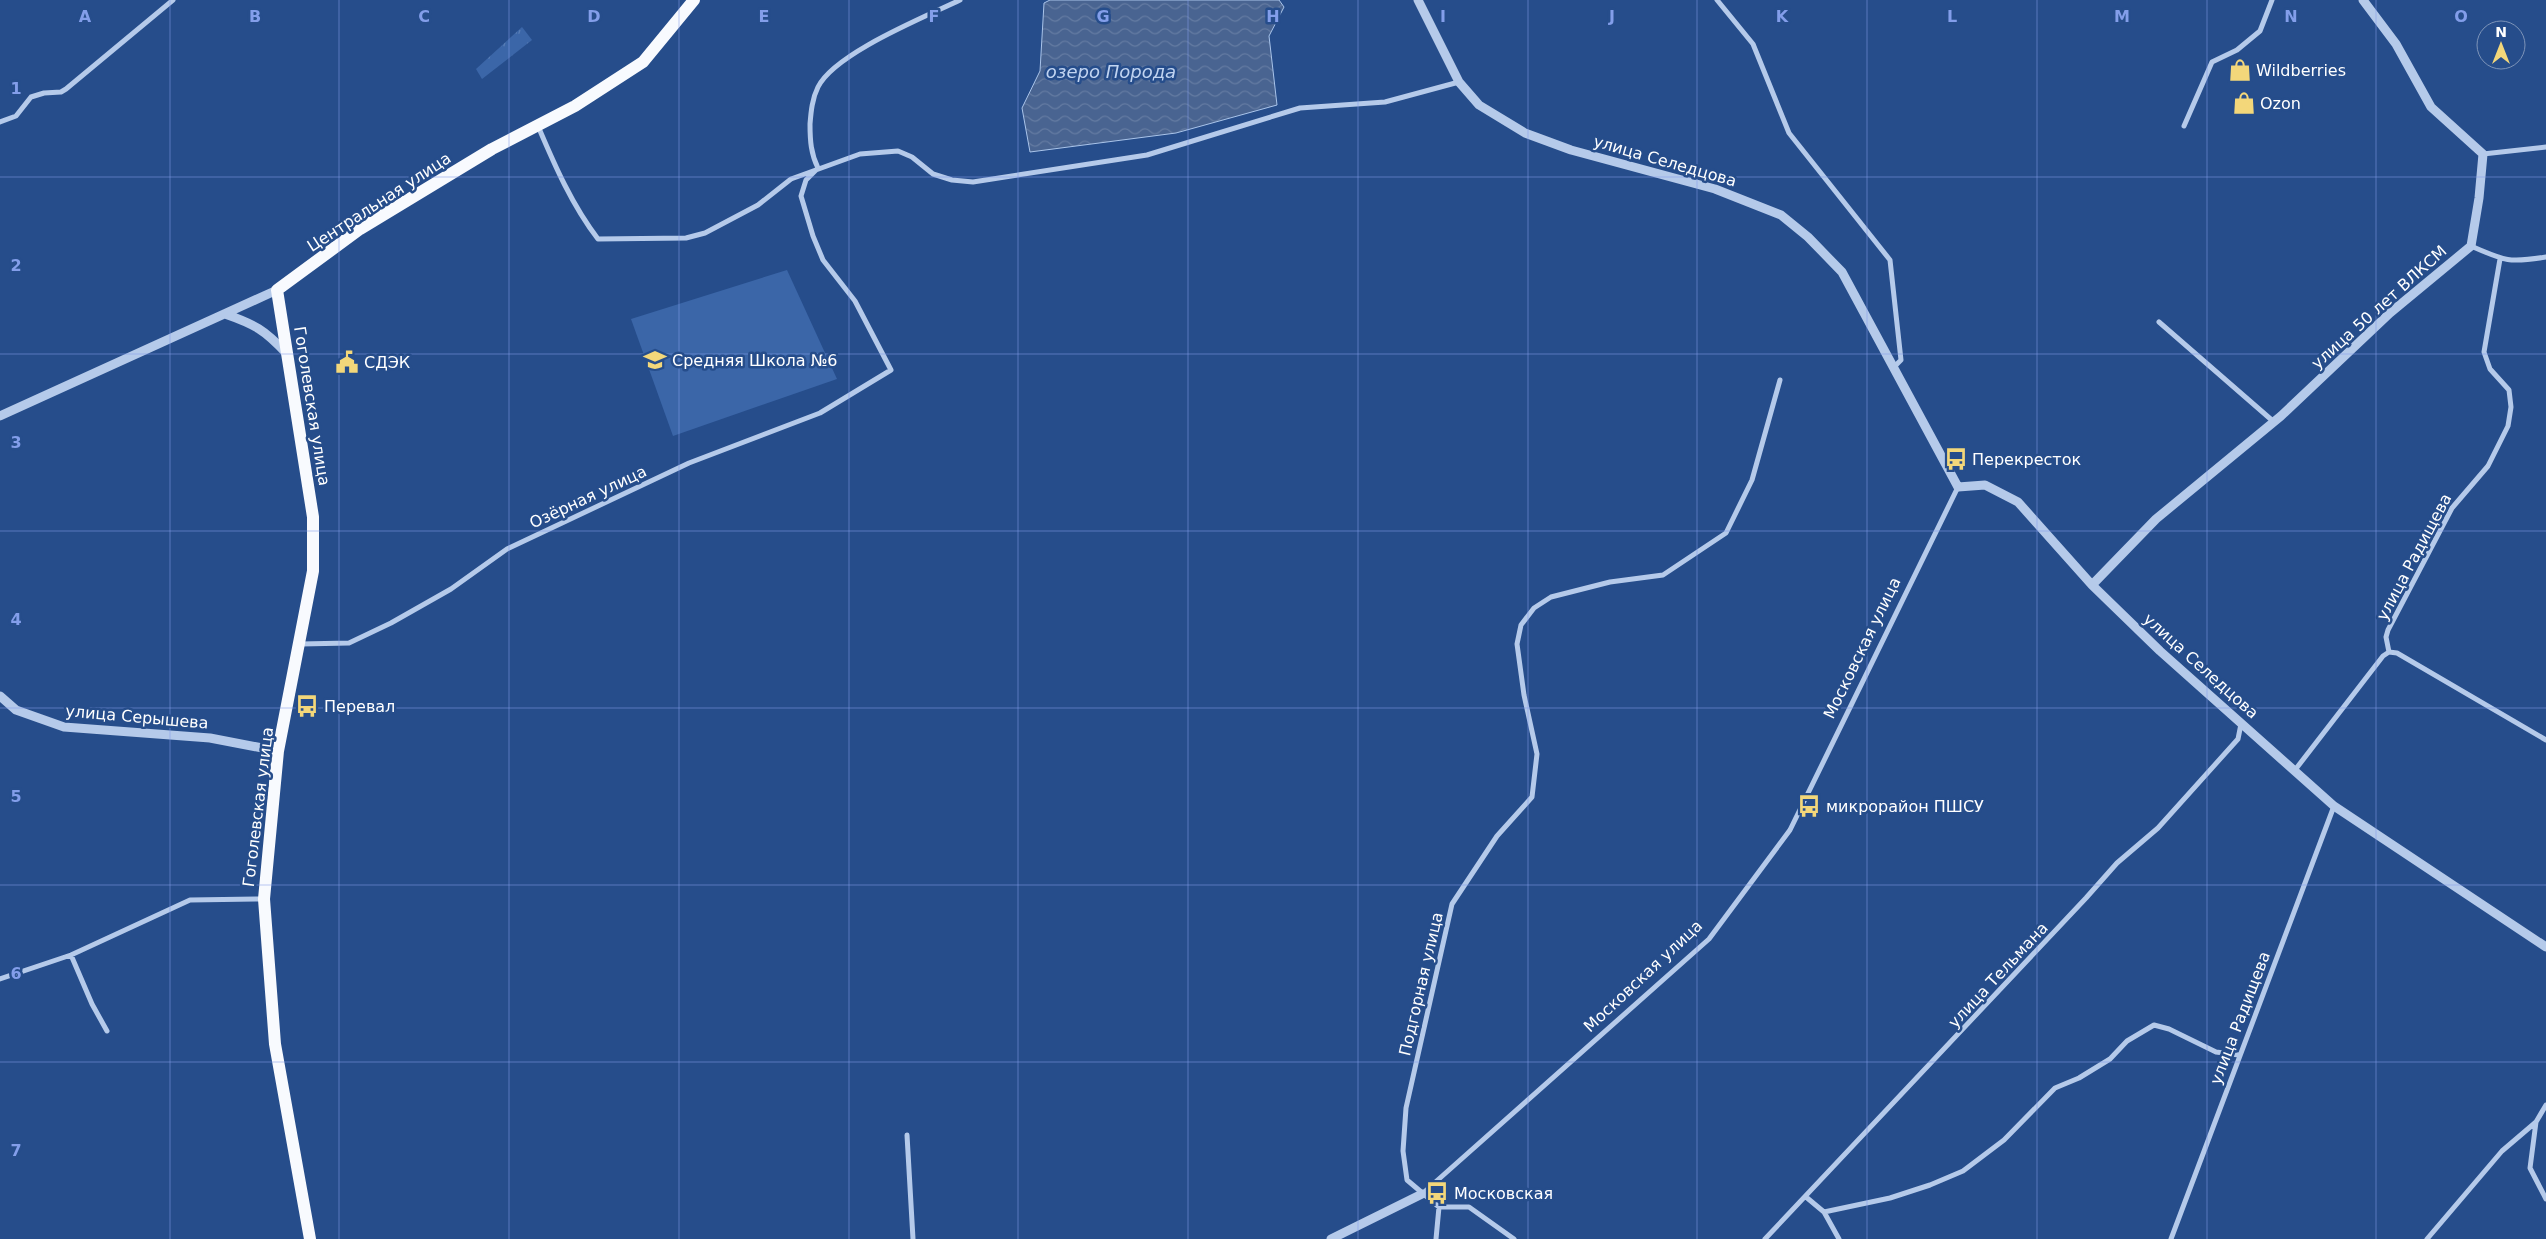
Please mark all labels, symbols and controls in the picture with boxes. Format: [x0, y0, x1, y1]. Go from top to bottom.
text: A [79, 7, 92, 26]
text: B [249, 7, 261, 26]
text: C [418, 7, 430, 26]
text: D [587, 7, 601, 26]
text: E [759, 7, 769, 26]
text: F [929, 7, 939, 26]
text: G [1096, 7, 1110, 26]
text: H [1266, 7, 1280, 26]
text: I [1440, 7, 1446, 26]
text: J [1608, 7, 1615, 26]
text: K [1776, 7, 1789, 26]
text: L [1947, 7, 1957, 26]
text: M [2114, 7, 2130, 26]
text: N [2284, 7, 2298, 26]
text: O [2454, 7, 2468, 26]
north arrow [2476, 20, 2526, 70]
text: N [2495, 24, 2507, 40]
shop icon: Wildberries [2227, 57, 2253, 83]
water label: озеро Порода [1046, 61, 1176, 82]
place label: Wildberries [2256, 61, 2346, 80]
text: 1 [10, 79, 22, 98]
shop icon: Ozon [2231, 90, 2257, 116]
place label: Ozon [2260, 94, 2301, 113]
street label: улица Селедцова [1591, 131, 1739, 191]
street label: Центральная улица [304, 148, 454, 256]
street label: улица 50 лет ВЛКСМ [2308, 241, 2450, 373]
text: 2 [10, 256, 22, 275]
street label: Гоголевская улица [290, 325, 334, 487]
school or university icon: Средняя Школа №6 [642, 347, 668, 373]
public building icon: СДЭК [334, 349, 360, 375]
place label: Средняя Школа №6 [672, 351, 838, 370]
place label: СДЭК [364, 353, 411, 372]
text: 3 [10, 433, 22, 452]
bus stop icon: Перекресток [1943, 446, 1969, 472]
place label: Перекресток [1972, 450, 2081, 469]
street label: Озёрная улица [526, 462, 650, 532]
street label: улица Радищева [2373, 490, 2455, 624]
street label: Московская улица [1819, 574, 1905, 722]
street label: улица Селедцова [2140, 609, 2262, 723]
text: 4 [10, 610, 22, 629]
bus stop icon: Перевал [294, 693, 320, 719]
place label: Перевал [324, 697, 395, 716]
street label: улица Серышева [65, 701, 209, 733]
street label: Гоголевская улица [239, 726, 277, 888]
text: 5 [10, 787, 22, 806]
bus stop icon: микрорайон ПШСУ [1796, 793, 1822, 819]
place label: микрорайон ПШСУ [1826, 797, 1984, 816]
street label: Подгорная улица [1395, 910, 1447, 1058]
street label: Московская улица [1580, 916, 1706, 1036]
street label: улица Тельмана [1944, 918, 2052, 1032]
street label: улица Радищева [2206, 949, 2274, 1087]
text: 6 [10, 964, 22, 983]
text: 7 [10, 1141, 22, 1160]
bus stop icon: Московская [1424, 1180, 1450, 1206]
place label: Московская [1454, 1184, 1553, 1203]

